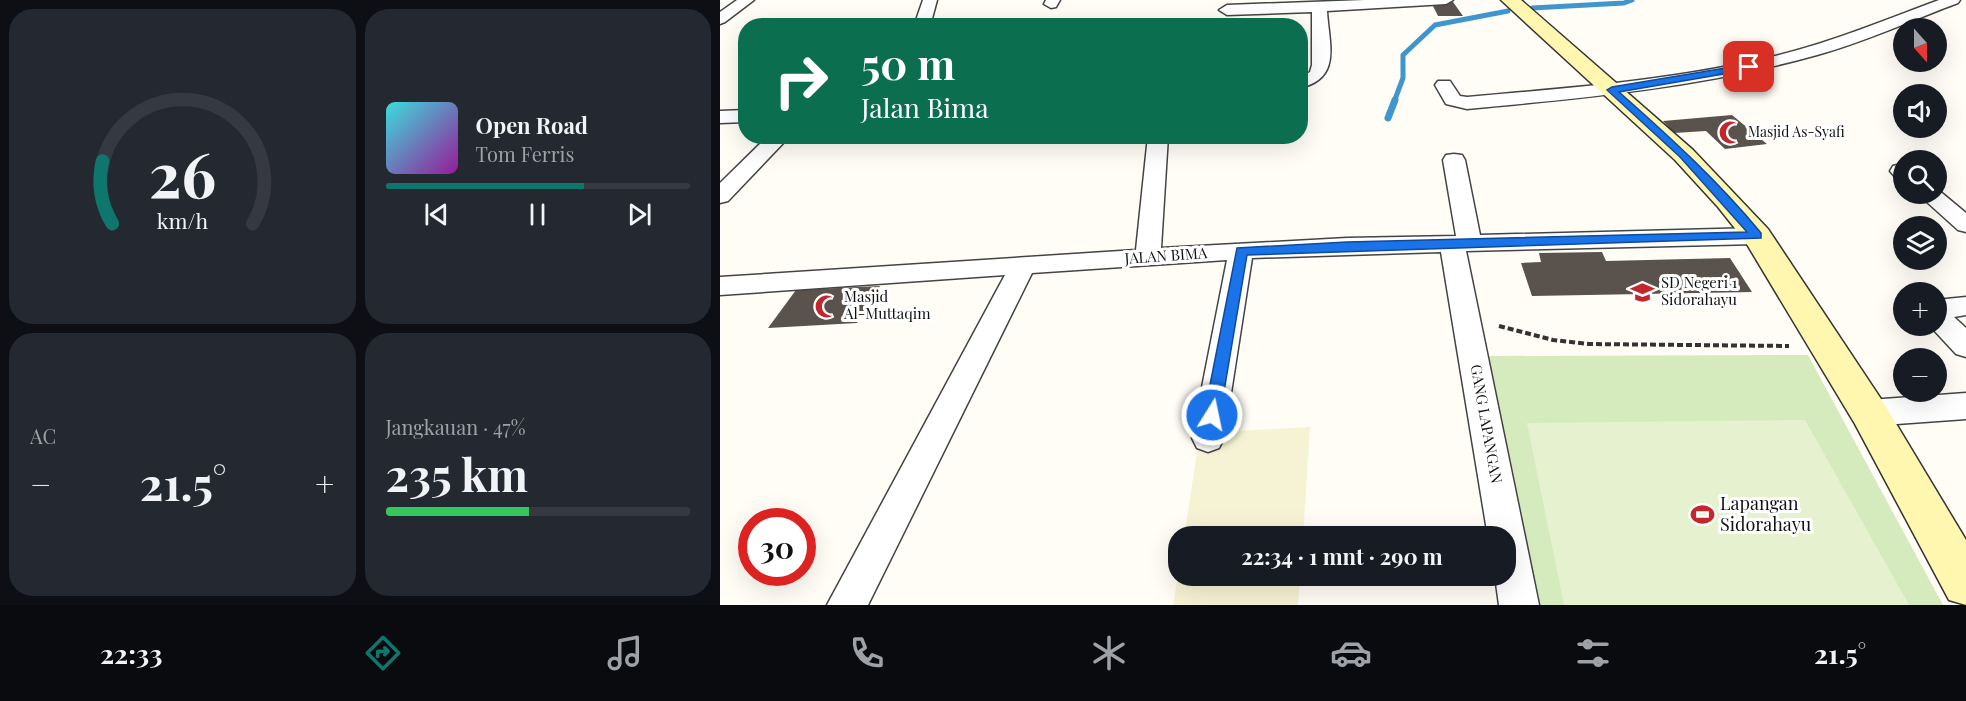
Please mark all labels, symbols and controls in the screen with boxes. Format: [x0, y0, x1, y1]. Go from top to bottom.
north arrow [1893, 18, 1947, 72]
map controls [1893, 18, 1947, 402]
text: 50 m [861, 35, 955, 91]
pin [1723, 41, 1774, 92]
icon: right [762, 42, 840, 120]
icon: arrive [1732, 50, 1765, 83]
button: sound [1893, 84, 1947, 138]
text: Jalan Bima [861, 89, 989, 125]
text: Open Road [476, 110, 588, 140]
mosque icon: Masjid As-Syafi [1717, 119, 1743, 145]
place label: Masjid As-Syafi [1748, 122, 1845, 141]
text: 26 [148, 130, 216, 214]
text: Tom Ferris [476, 140, 574, 167]
button: search [1893, 150, 1947, 204]
icon: previous [420, 198, 453, 231]
icon: pause [521, 198, 554, 231]
icon: next [623, 198, 656, 231]
text: km/h [157, 206, 208, 234]
button: layers [1893, 216, 1947, 270]
street label: JALAN BIMA [1123, 242, 1209, 268]
place label: SD Negeri 1 Sidorahayu [1661, 272, 1738, 309]
school or university icon: SD Negeri 1 Sidorahayu [1630, 279, 1656, 305]
button: + [1893, 282, 1947, 336]
place label: Masjid Al-Muttaqim [843, 286, 931, 323]
mosque icon: Masjid Al-Muttaqim [813, 293, 839, 319]
button: − [1893, 348, 1947, 402]
street label: GANG LAPANGAN [1467, 363, 1507, 485]
position arrow [1180, 383, 1244, 447]
text: Jangkauan · 47% [386, 413, 526, 440]
text: AC [30, 422, 56, 449]
text: 235 km [386, 443, 528, 503]
text: 21.5° [140, 452, 227, 512]
text: − [30, 461, 51, 505]
text: + [315, 461, 334, 505]
place label: Lapangan Sidorahayu [1720, 491, 1812, 536]
sports icon: Lapangan Sidorahayu [1689, 501, 1715, 527]
speed limit sign: 30 [738, 508, 816, 586]
text: 22:34 · 1 mnt · 290 m [1241, 541, 1443, 571]
icon: directions [362, 632, 404, 674]
icon: music [604, 632, 646, 674]
icon: phone [846, 632, 888, 674]
icon: climate [1088, 632, 1130, 674]
icon: car [1330, 632, 1372, 674]
icon: filters [1572, 632, 1614, 674]
text: 22:33 [100, 635, 162, 671]
text: 21.5° [1814, 635, 1866, 671]

